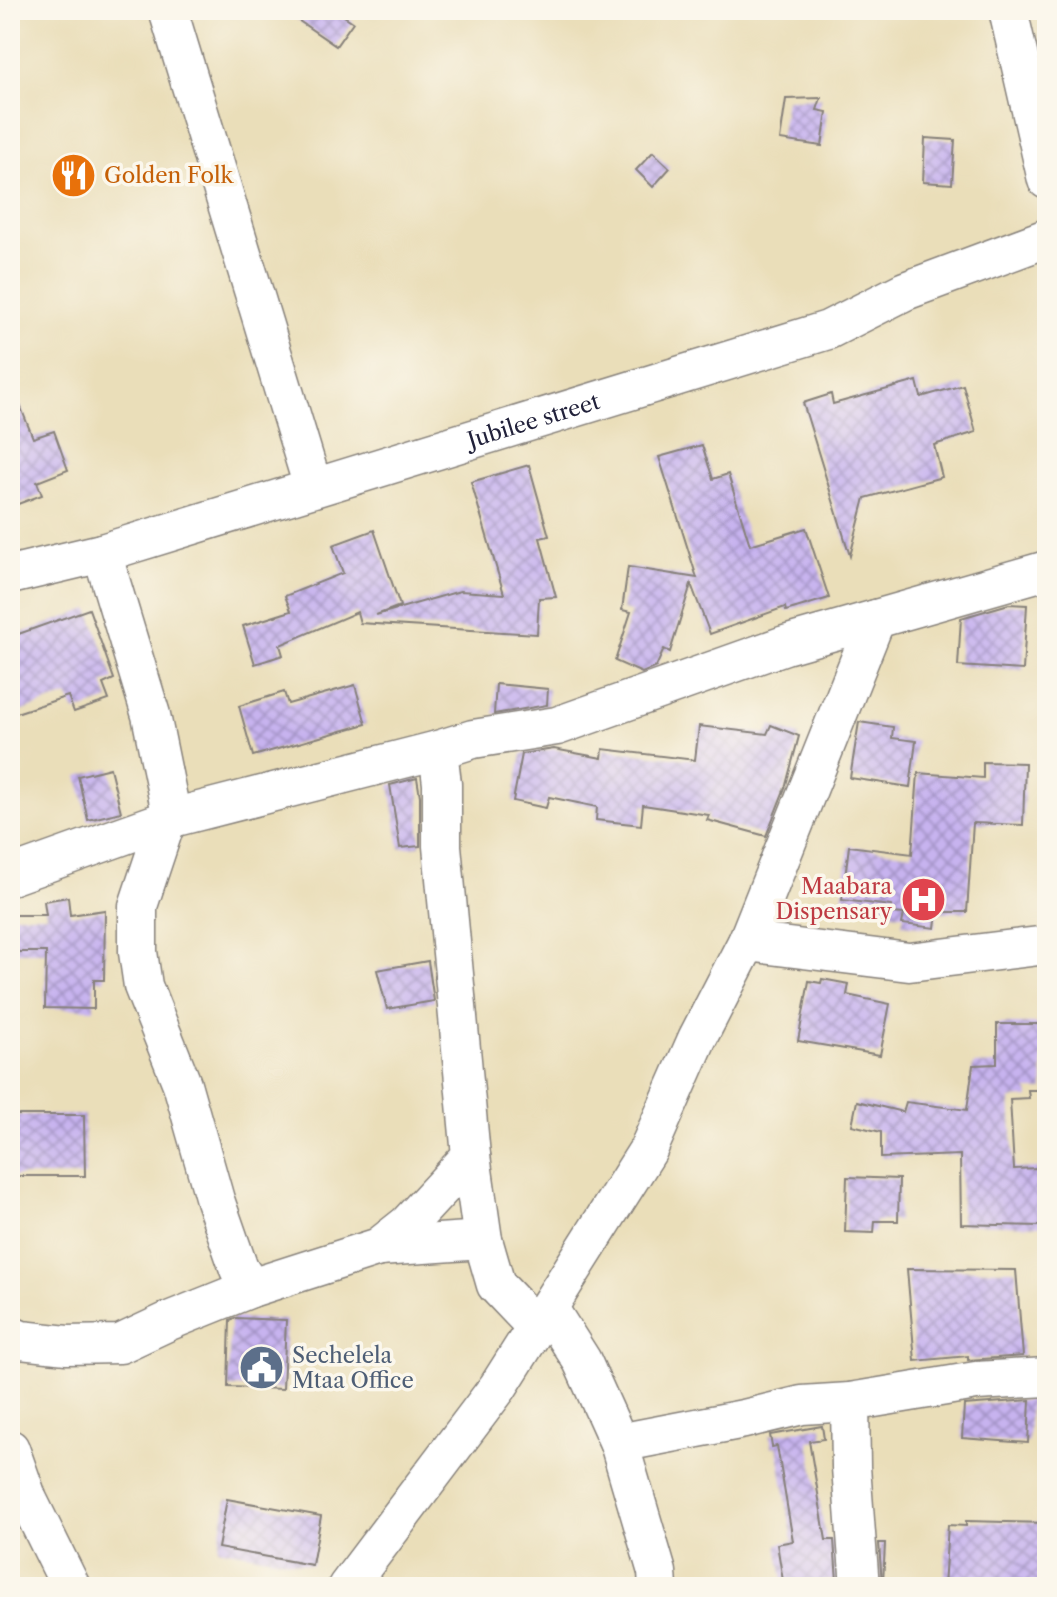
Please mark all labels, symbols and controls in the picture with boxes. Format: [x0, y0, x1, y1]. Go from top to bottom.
restaurant icon: Golden Folk [49, 151, 97, 199]
place label: Golden Folk [104, 162, 234, 189]
street label: Jubilee street [461, 388, 603, 455]
place label: Maabara Dispensary [776, 873, 893, 925]
hospital icon: Maabara Dispensary [899, 875, 947, 923]
place label: Sechelela Mtaa Office [292, 1342, 414, 1394]
public building icon: Sechelela Mtaa Office [237, 1344, 285, 1392]

